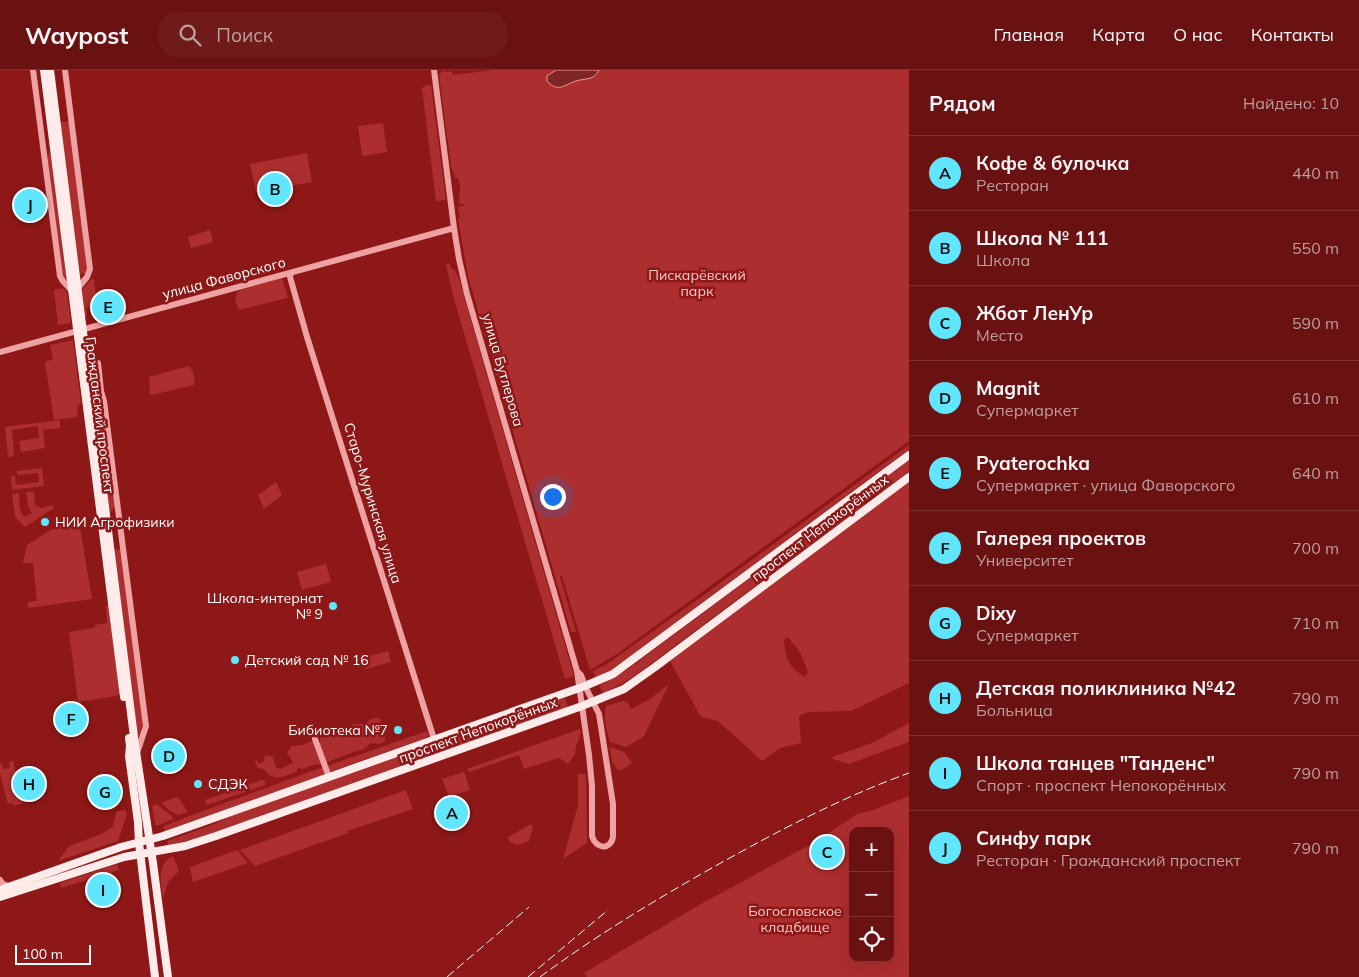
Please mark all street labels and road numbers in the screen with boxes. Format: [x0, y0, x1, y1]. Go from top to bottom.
street label: улица Фаворского [160, 253, 288, 303]
street label: улица Бутлерова [478, 311, 528, 429]
street label: Гражданский проспект [81, 336, 119, 495]
street label: Старо-Муринская улица [340, 420, 406, 586]
street label: проспект Непокорённых [748, 470, 893, 586]
street label: проспект Непокорённых [396, 693, 560, 767]

